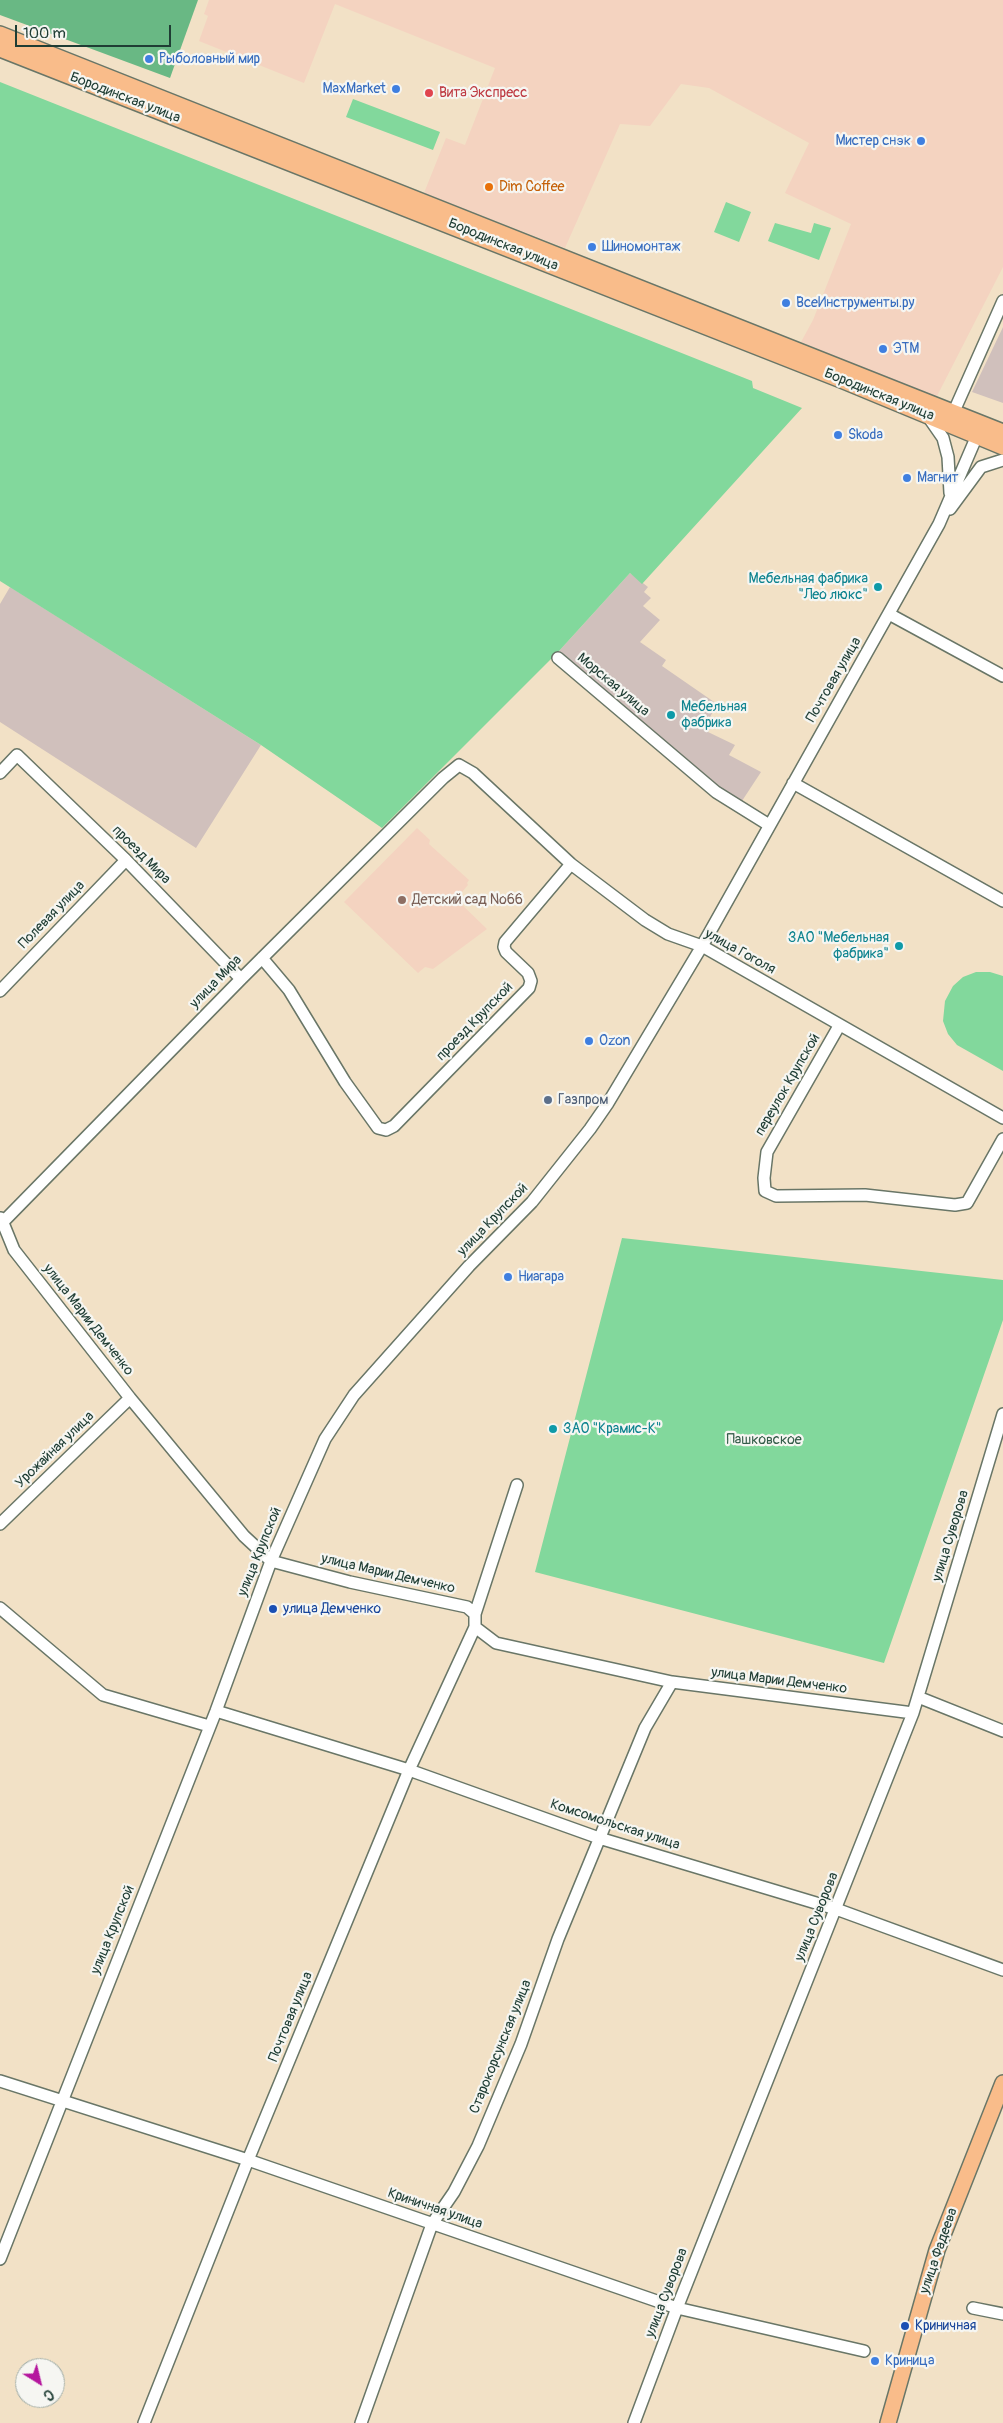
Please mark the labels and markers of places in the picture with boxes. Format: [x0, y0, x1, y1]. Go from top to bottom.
place label: Рыболовный мир [159, 51, 260, 67]
marker: Рыболовный мир [143, 53, 155, 65]
place label: MaxMarket [322, 81, 386, 97]
marker: MaxMarket [390, 83, 402, 95]
place label: Вита Экспресс [439, 85, 527, 101]
marker: Вита Экспресс [423, 87, 435, 99]
place label: Мистер снэк [835, 133, 911, 149]
marker: Мистер снэк [915, 135, 927, 147]
place label: Dim Coffee [499, 179, 565, 195]
marker: Dim Coffee [483, 181, 495, 193]
place label: Шиномонтаж [602, 239, 680, 255]
marker: Шиномонтаж [586, 241, 598, 253]
place label: ВсеИнструменты.ру [796, 295, 915, 311]
marker: ВсеИнструменты.ру [780, 297, 792, 309]
place label: ЭТМ [893, 341, 919, 357]
marker: ЭТМ [877, 343, 889, 355]
place label: Skoda [848, 427, 883, 443]
marker: Skoda [832, 429, 844, 441]
place label: Магнит [917, 470, 959, 486]
marker: Магнит [901, 472, 913, 484]
place label: Мебельная фабрика "Лео люкс" [749, 571, 868, 604]
marker: Мебельная фабрика "Лео люкс" [872, 581, 884, 593]
place label: Мебельная фабрика [681, 699, 747, 732]
marker: Мебельная фабрика [665, 709, 677, 721]
place label: Детский сад №66 [412, 892, 523, 908]
marker: Детский сад №66 [396, 894, 408, 906]
place label: ЗАО "Мебельная фабрика" [788, 930, 889, 962]
marker: ЗАО "Мебельная фабрика" [893, 940, 905, 952]
place label: Ozon [599, 1033, 630, 1049]
marker: Ozon [583, 1035, 595, 1047]
place label: Газпром [558, 1092, 608, 1108]
marker: Газпром [542, 1094, 554, 1106]
place label: Ниагара [518, 1269, 564, 1285]
marker: Ниагара [502, 1271, 514, 1283]
place label: ЗАО "Крамис-К" [563, 1421, 662, 1437]
marker: ЗАО "Крамис-К" [547, 1423, 559, 1435]
place label: улица Демченко [283, 1601, 381, 1617]
marker: улица Демченко [267, 1603, 279, 1615]
place label: Криничная [915, 2318, 976, 2334]
marker: Криничная [899, 2320, 911, 2332]
place label: Криница [885, 2353, 934, 2369]
marker: Криница [869, 2355, 881, 2367]

